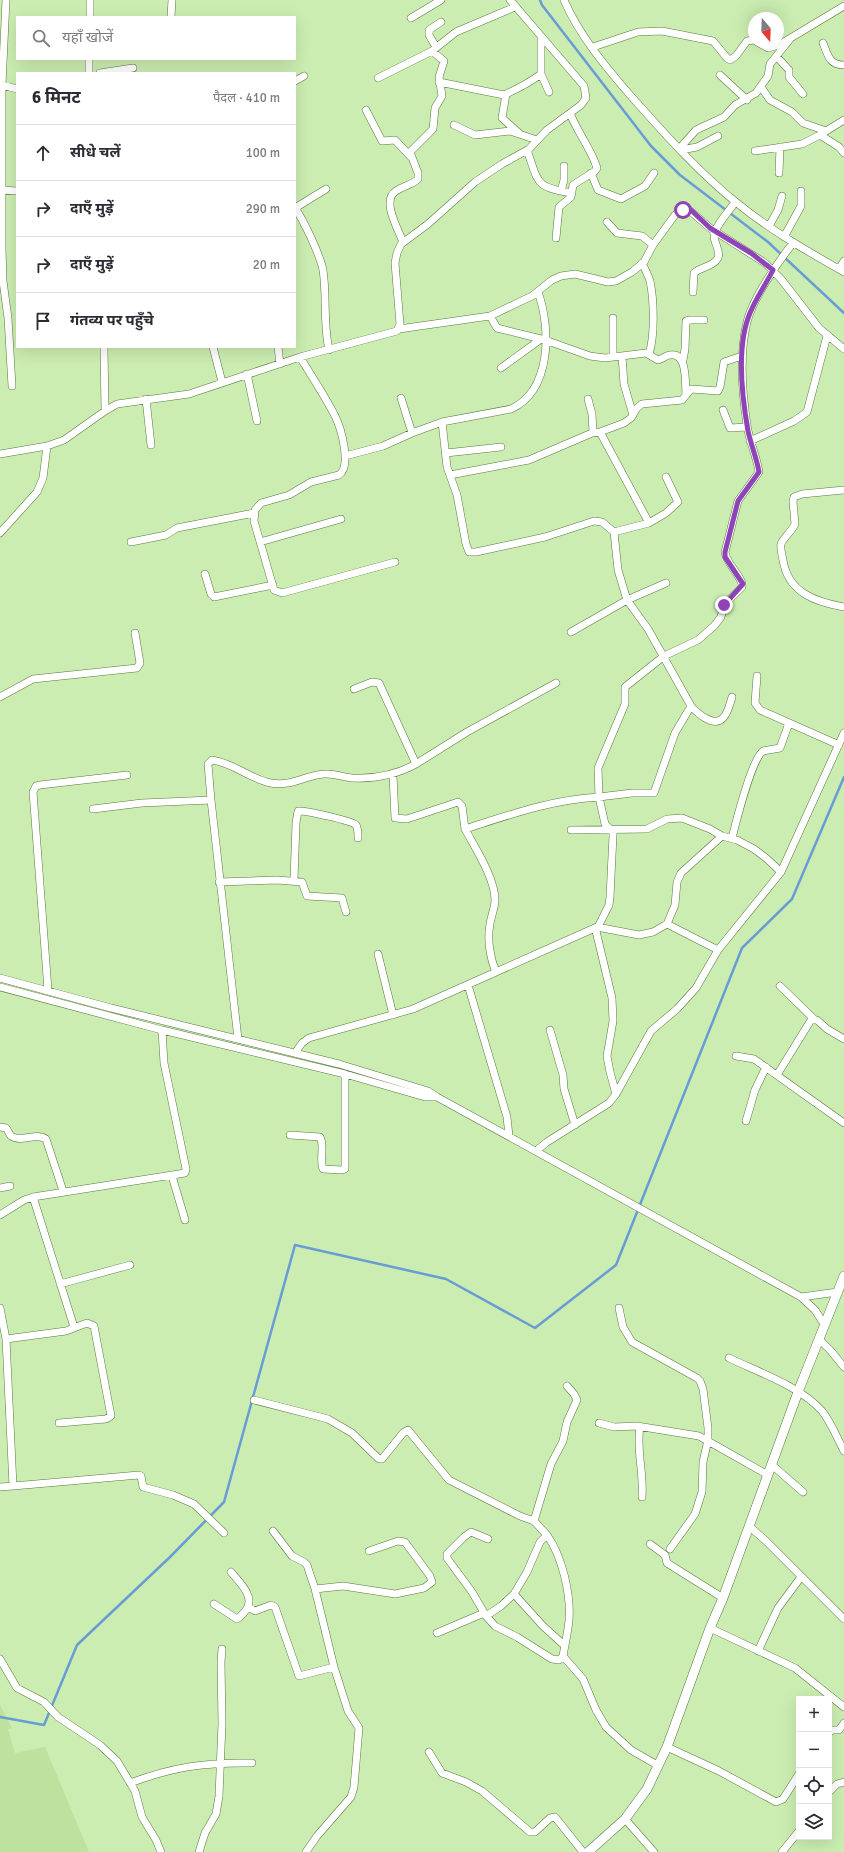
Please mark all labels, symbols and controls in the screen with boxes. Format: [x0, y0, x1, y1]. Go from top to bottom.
north arrow [748, 12, 784, 48]
search box [16, 16, 296, 60]
icon: search [30, 27, 52, 49]
text: यहाँ खोजें [62, 28, 113, 46]
text: 6 मिनट [32, 87, 81, 108]
text: पैदल · 410 m [213, 90, 280, 106]
icon: ahead [32, 142, 54, 164]
text: सीधे चलें [70, 143, 121, 161]
text: 100 m [246, 145, 280, 161]
icon: right [32, 198, 54, 220]
text: दाएँ मुड़ें [70, 199, 114, 217]
text: 290 m [246, 201, 280, 217]
route start [674, 201, 692, 219]
icon: right [32, 254, 54, 276]
text: दाएँ मुड़ें [70, 255, 114, 273]
text: 20 m [253, 257, 280, 273]
icon: arrive [32, 310, 54, 332]
text: गंतव्य पर पहुँचे [70, 311, 154, 329]
route end [715, 596, 733, 614]
map controls [796, 1696, 832, 1840]
button: + [796, 1696, 832, 1732]
button: − [796, 1732, 832, 1768]
button: locate [796, 1768, 832, 1804]
button: layers [796, 1804, 832, 1840]

